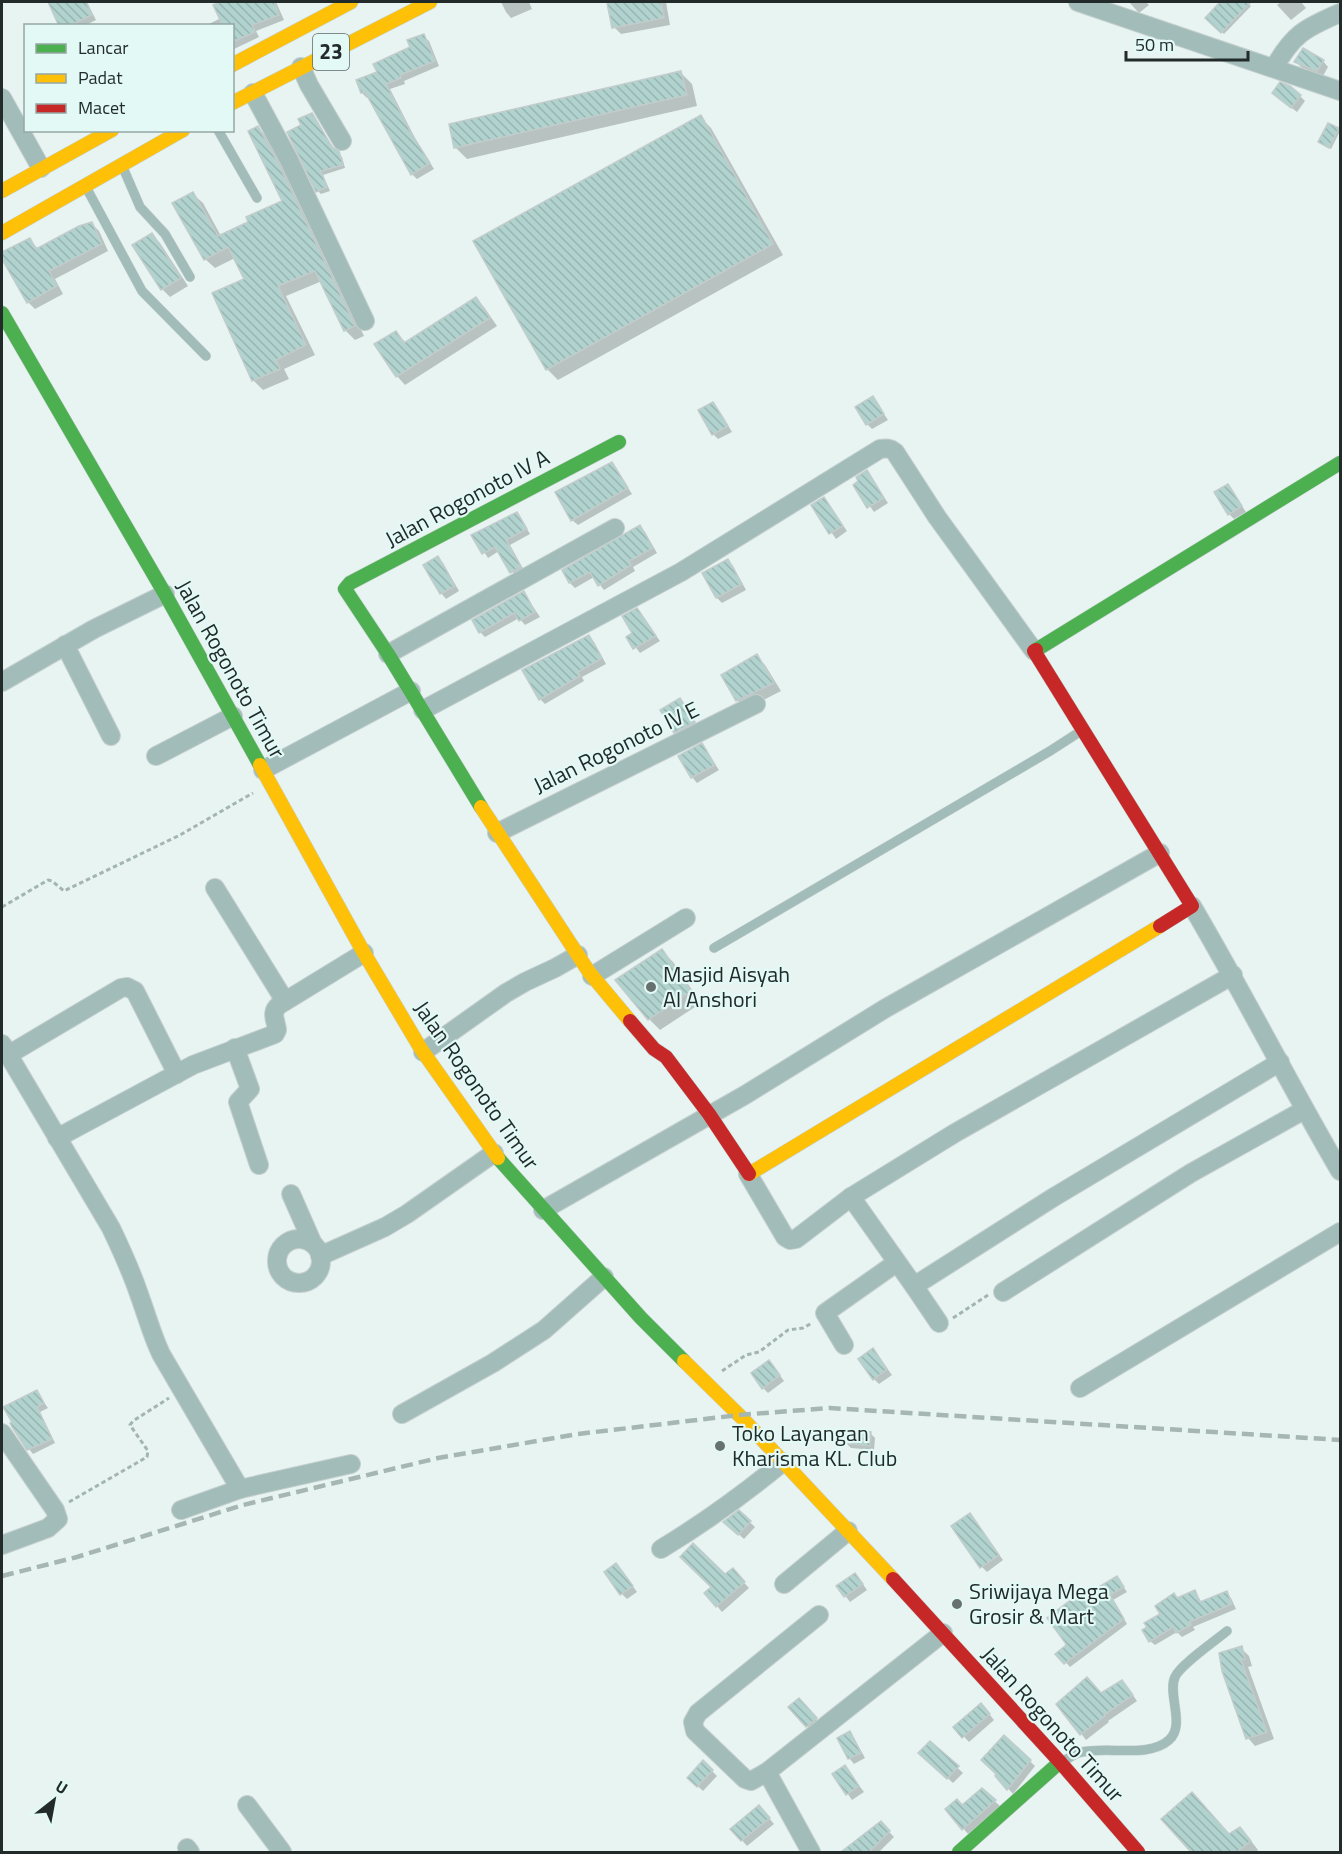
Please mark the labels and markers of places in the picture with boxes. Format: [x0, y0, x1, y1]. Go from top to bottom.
place label: Masjid Aisyah Al Anshori [663, 957, 790, 1016]
marker: Masjid Aisyah Al Anshori [644, 980, 658, 994]
place label: Toko Layangan Kharisma KL. Club [732, 1416, 897, 1475]
marker: Toko Layangan Kharisma KL. Club [713, 1439, 727, 1453]
place label: Sriwijaya Mega Grosir & Mart [969, 1574, 1109, 1633]
marker: Sriwijaya Mega Grosir & Mart [950, 1597, 964, 1611]

